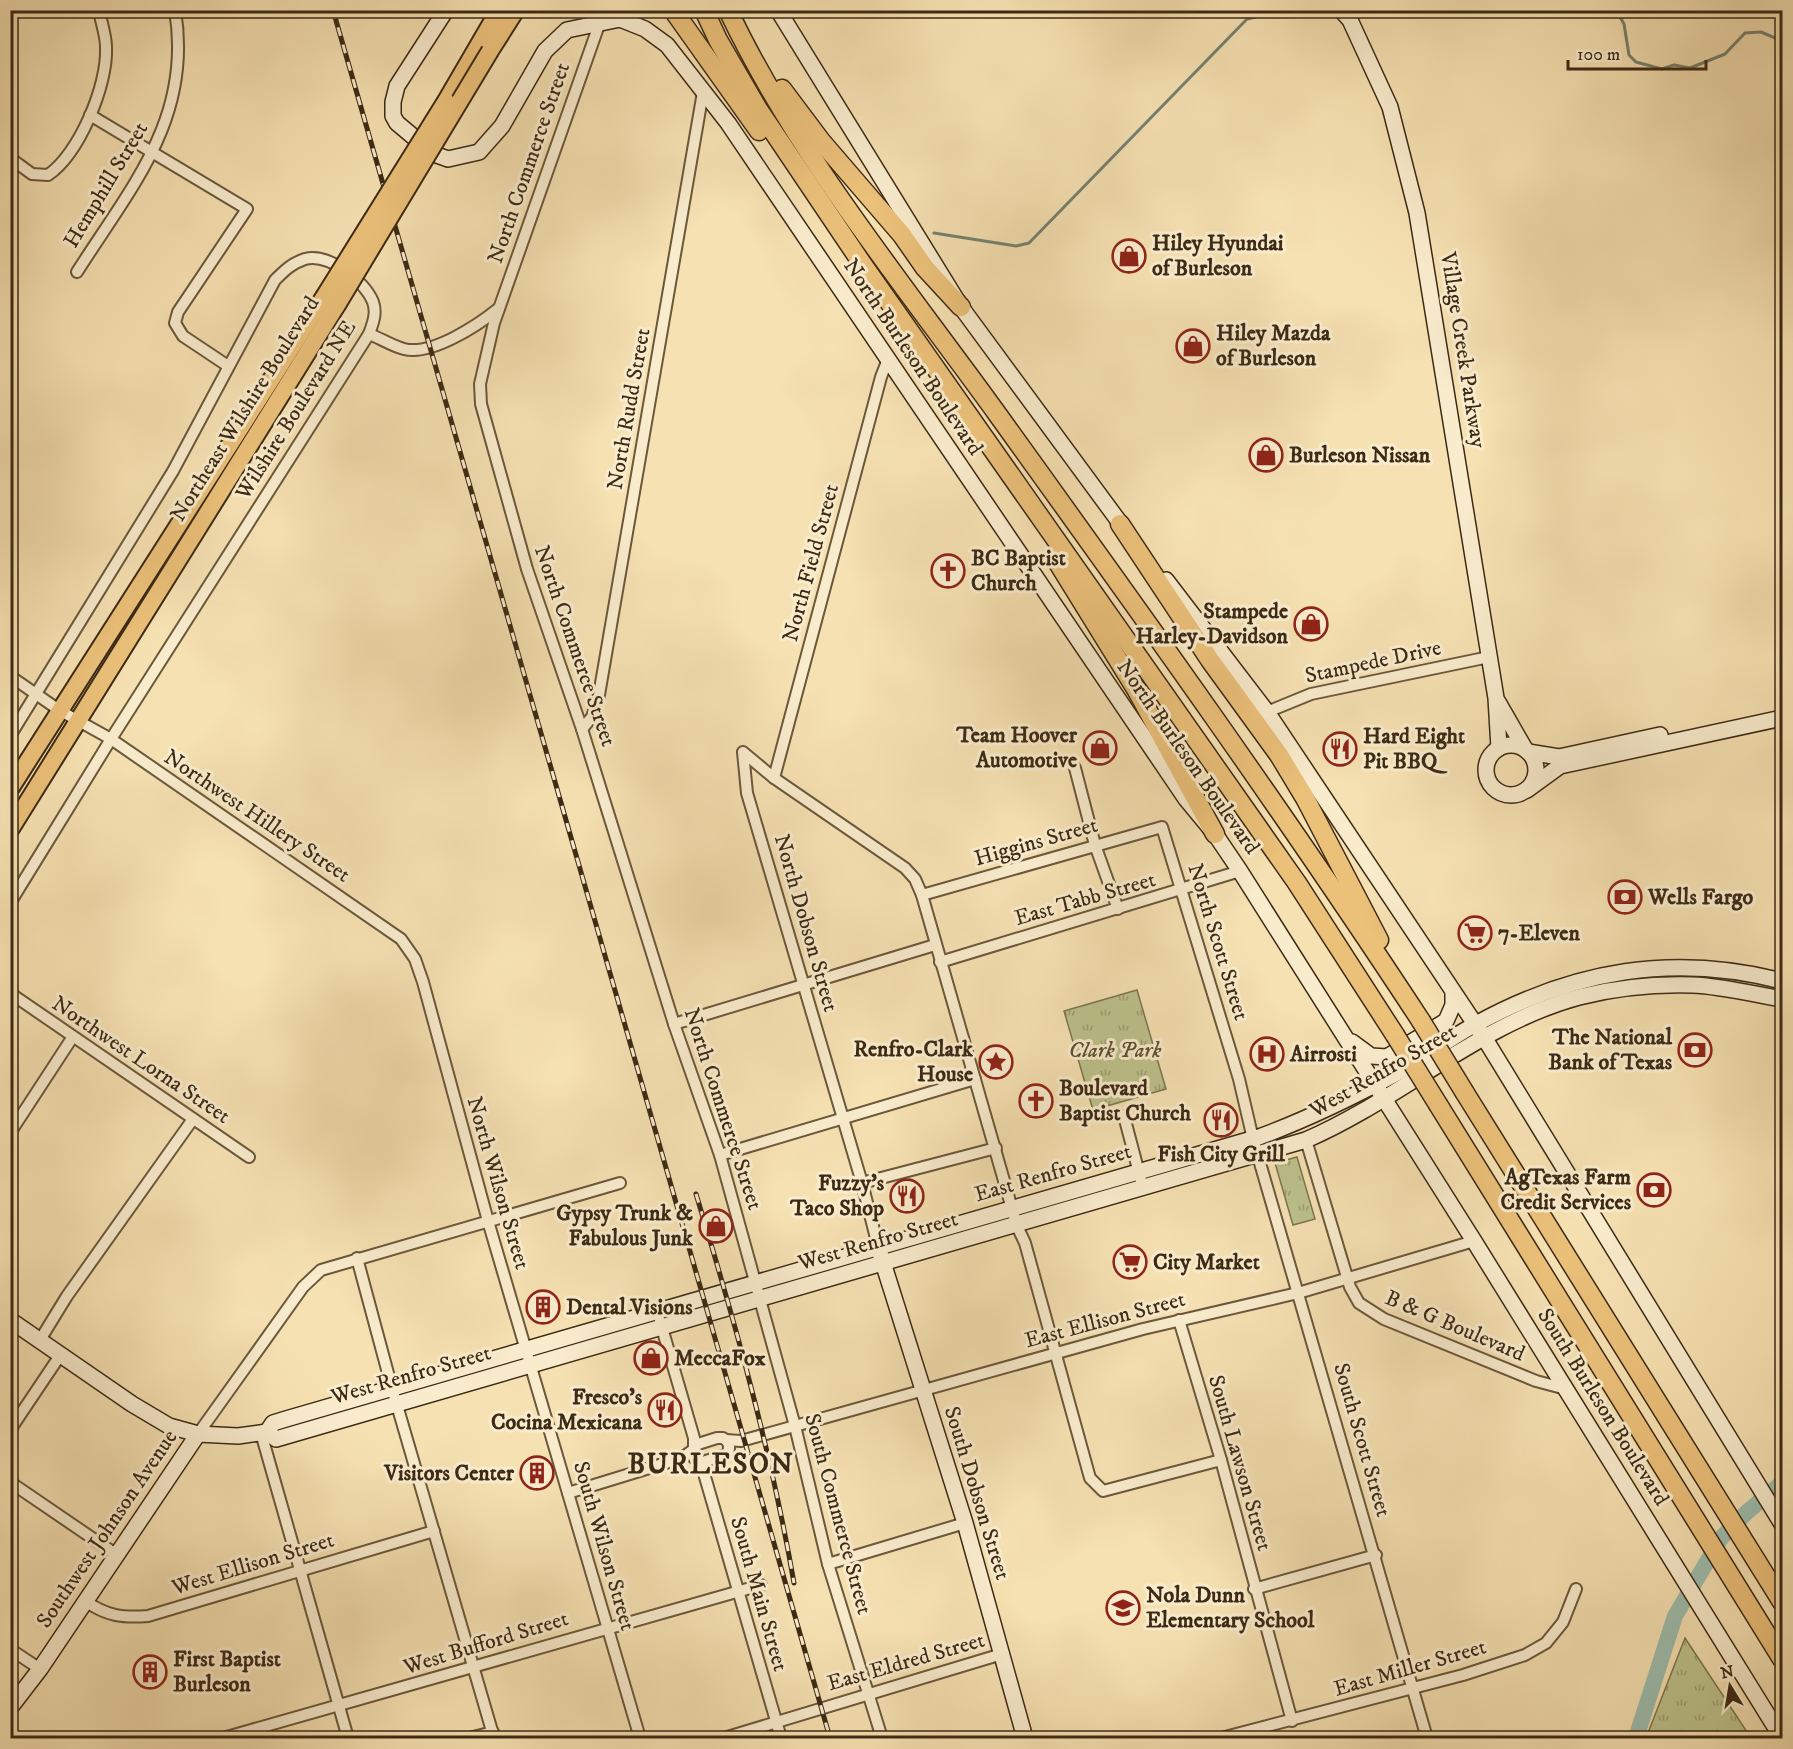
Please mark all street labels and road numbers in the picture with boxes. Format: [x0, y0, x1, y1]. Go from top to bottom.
street label: North Commerce Street [482, 59, 576, 267]
street label: Hemphill Street [58, 117, 154, 253]
street label: Village Creek Parkway [1434, 249, 1492, 450]
street label: North Burleson Boulevard [837, 254, 989, 460]
street label: Northeast Wilshire Boulevard [165, 291, 325, 527]
street label: Wilshire Boulevard NE [229, 315, 362, 505]
street label: North Rudd Street [601, 326, 657, 492]
street label: North Field Street [777, 481, 845, 645]
street label: North Commerce Street [528, 542, 622, 750]
street label: Stampede Drive [1303, 634, 1443, 690]
street label: North Burleson Boulevard [1111, 655, 1265, 859]
street label: Northwest Hillery Street [159, 744, 355, 888]
street label: Higgins Street [971, 812, 1101, 872]
street label: North Dobson Street [768, 831, 844, 1015]
street label: North Scott Street [1181, 860, 1255, 1024]
street label: East Tabb Street [1011, 866, 1159, 932]
street label: Northwest Lorna Street [47, 990, 235, 1130]
street label: North Commerce Street [678, 1005, 768, 1213]
street label: West Renfro Street [1304, 1018, 1461, 1124]
street label: North Wilson Street [460, 1094, 536, 1272]
street label: East Renfro Street [972, 1138, 1134, 1208]
street label: West Renfro Street [794, 1205, 961, 1277]
street label: B & G Boulevard [1381, 1284, 1529, 1368]
street label: East Ellison Street [1022, 1286, 1188, 1354]
street label: South Burleson Boulevard [1531, 1303, 1675, 1511]
street label: West Renfro Street [327, 1339, 494, 1411]
street label: South Scott Street [1327, 1360, 1397, 1520]
street label: South Lawson Street [1202, 1372, 1278, 1554]
street label: South Dobson Street [938, 1403, 1016, 1583]
street label: South Commerce Street [798, 1411, 878, 1617]
street label: Southwest Johnson Avenue [31, 1425, 183, 1633]
street label: South Wilson Street [567, 1458, 641, 1634]
street label: South Main Street [724, 1514, 794, 1674]
street label: West Ellison Street [168, 1527, 337, 1602]
street label: West Bufford Street [400, 1605, 572, 1681]
street label: East Eldred Street [824, 1627, 988, 1697]
street label: East Miller Street [1331, 1633, 1489, 1703]

